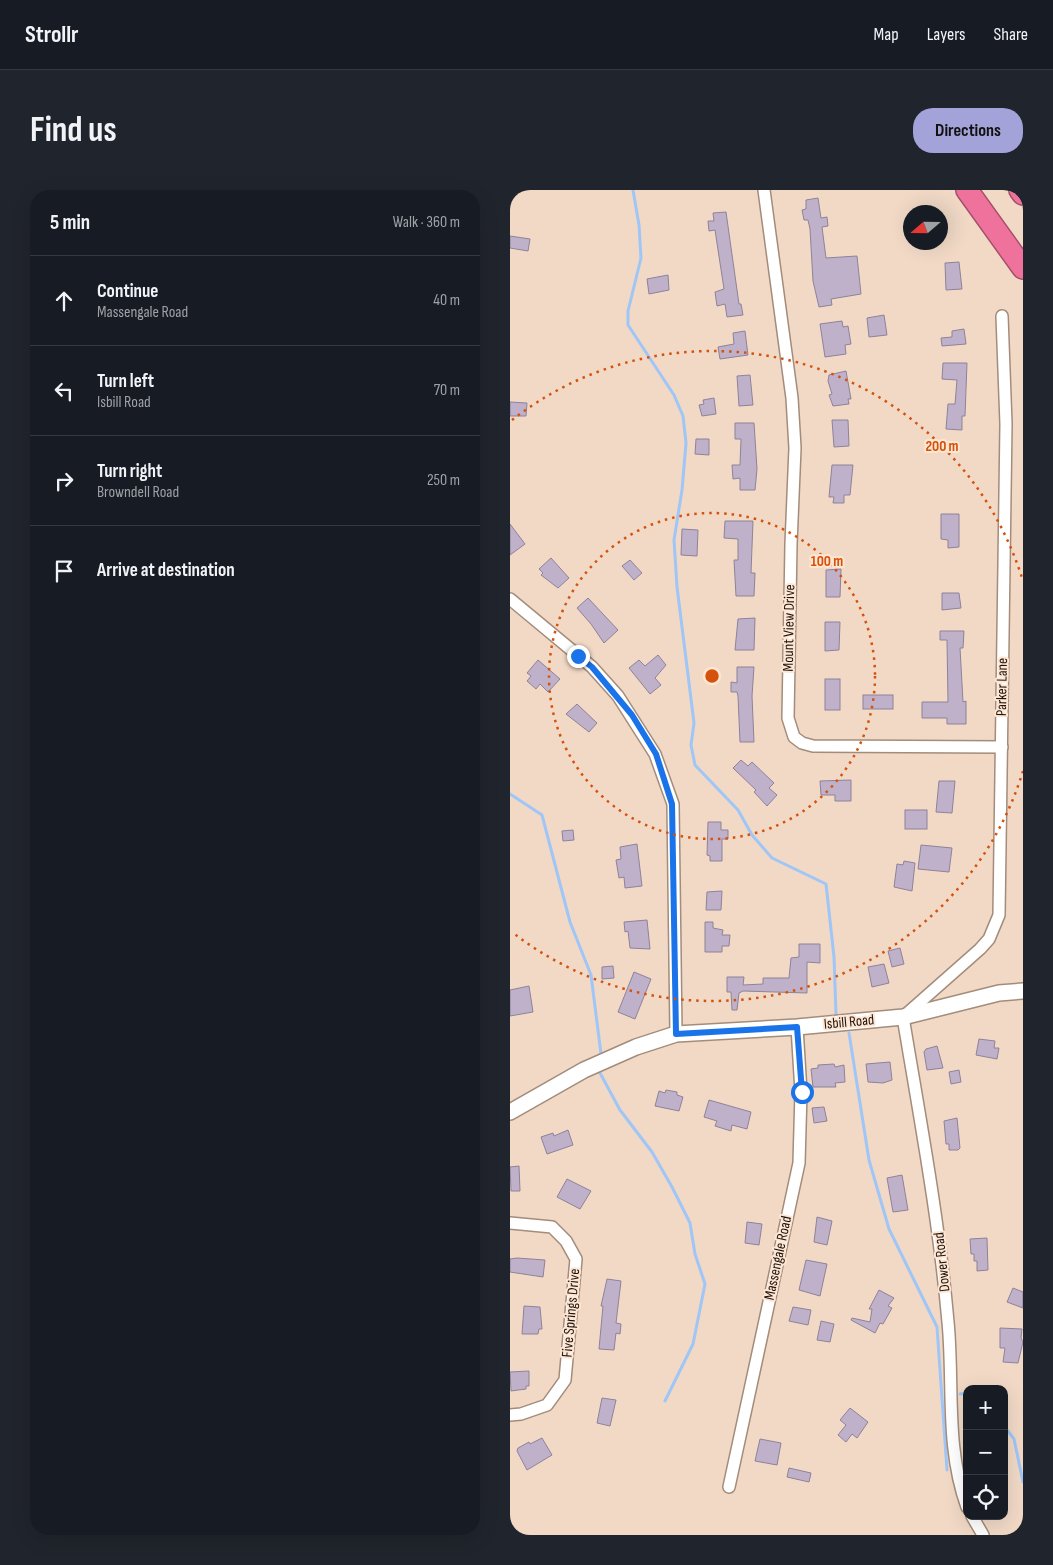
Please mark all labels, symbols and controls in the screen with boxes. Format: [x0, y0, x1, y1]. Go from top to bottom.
text: Strollr [25, 20, 79, 49]
text: Map [874, 24, 899, 45]
text: Layers [927, 24, 966, 45]
text: Share [994, 24, 1028, 45]
button: Directions [913, 108, 1023, 153]
text: Find us [30, 109, 117, 152]
north arrow [903, 205, 948, 250]
text: 5 min [50, 210, 90, 235]
text: Walk · 360 m [393, 213, 460, 232]
text: Continue [97, 280, 158, 303]
icon: ahead [50, 287, 78, 315]
text: 40 m [433, 291, 460, 310]
text: Massengale Road [97, 303, 188, 322]
text: Turn left [97, 370, 154, 393]
icon: left [50, 377, 78, 405]
text: 70 m [434, 381, 460, 400]
text: Isbill Road [97, 393, 151, 412]
text: 200 m [925, 437, 959, 456]
text: Turn right [97, 460, 162, 483]
icon: right [50, 467, 78, 495]
text: 250 m [427, 471, 460, 490]
text: Browndell Road [97, 483, 179, 502]
text: 100 m [811, 552, 843, 571]
icon: arrive [50, 557, 78, 585]
text: Arrive at destination [97, 559, 235, 582]
street label: Mount View Drive [779, 584, 799, 672]
route end [567, 645, 590, 668]
street label: Parker Lane [992, 658, 1012, 716]
centre of rings [703, 667, 721, 685]
street label: Isbill Road [823, 1010, 875, 1034]
route start [791, 1081, 814, 1104]
street label: Massengale Road [760, 1214, 796, 1302]
street label: Dower Road [929, 1231, 955, 1293]
street label: Five Springs Drive [558, 1268, 584, 1358]
map controls [963, 1385, 1008, 1520]
button: + [963, 1385, 1008, 1430]
button: − [963, 1430, 1008, 1475]
button: locate [963, 1475, 1008, 1520]

